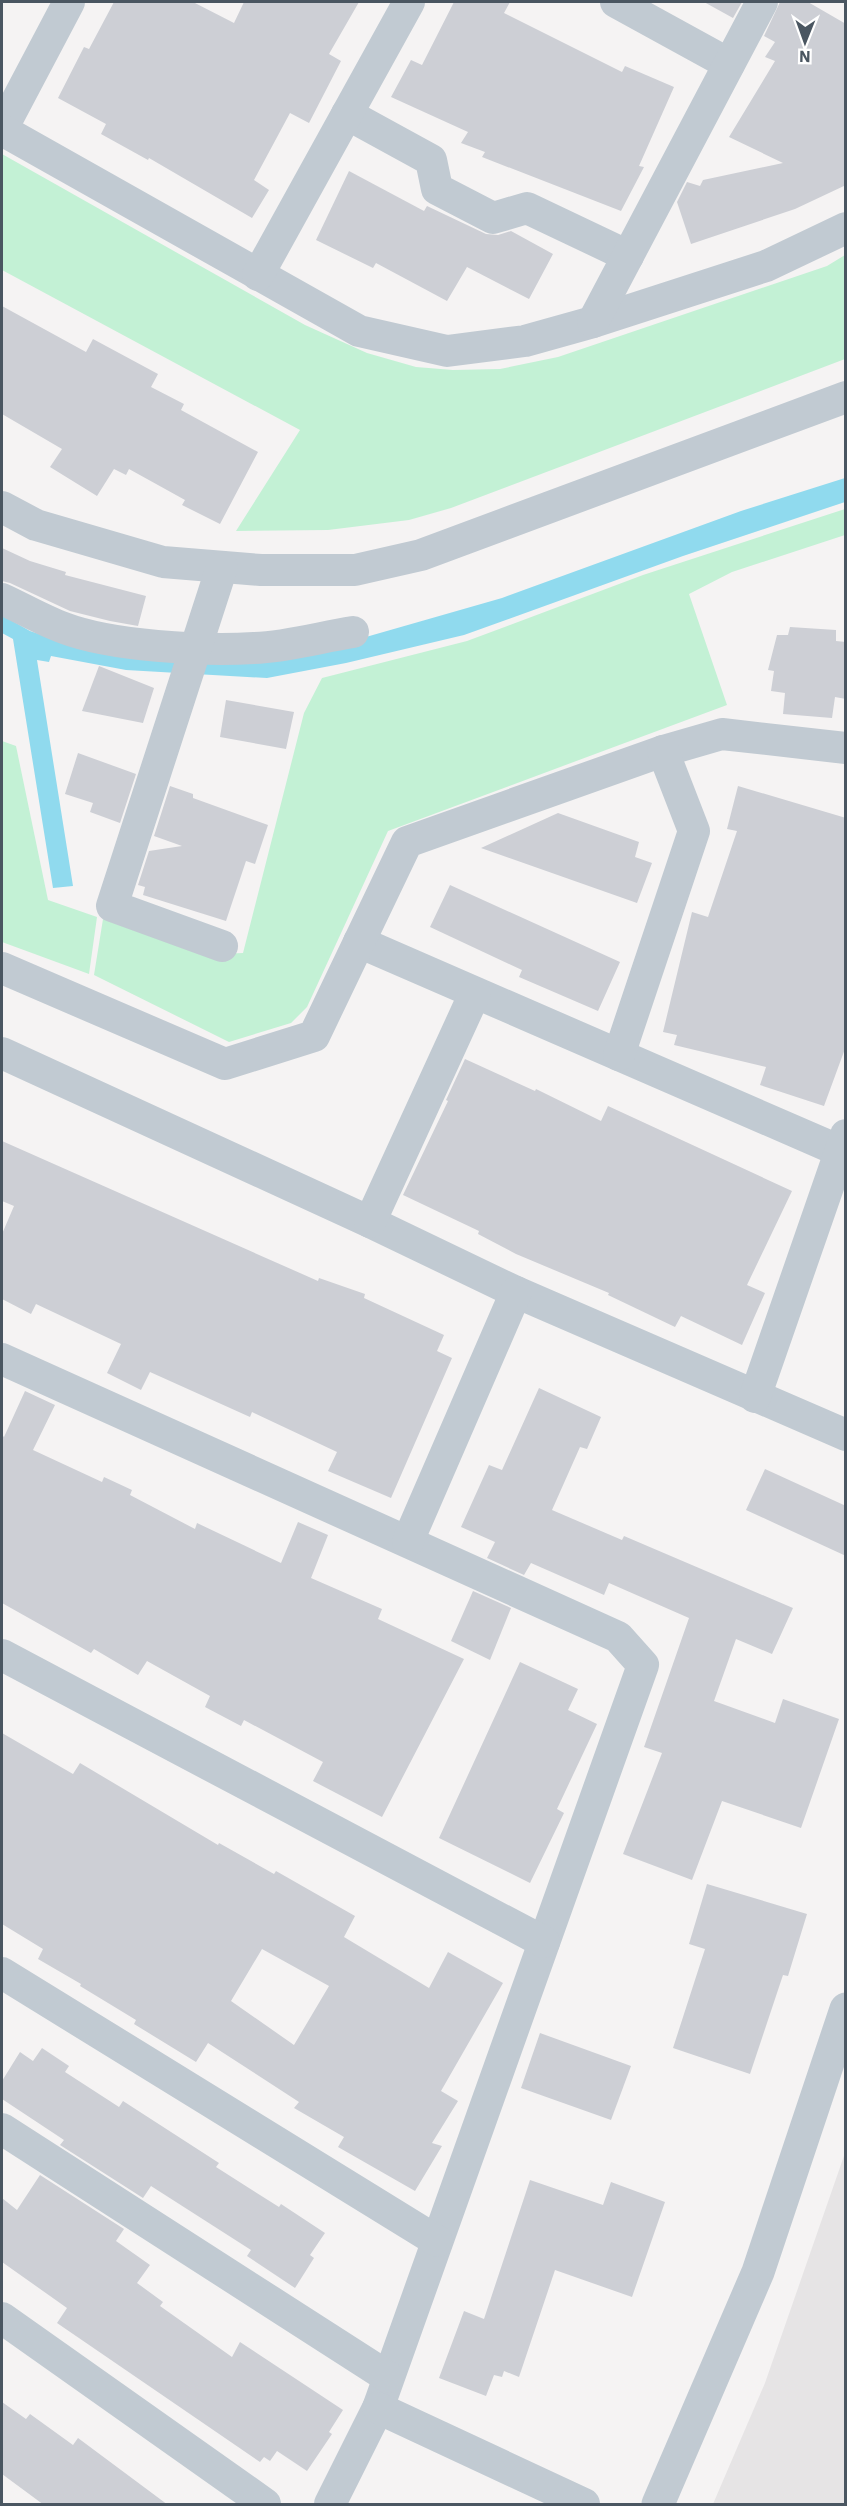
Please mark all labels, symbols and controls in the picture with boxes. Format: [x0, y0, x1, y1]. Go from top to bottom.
north arrow [775, 12, 835, 72]
text: N [799, 47, 811, 67]

